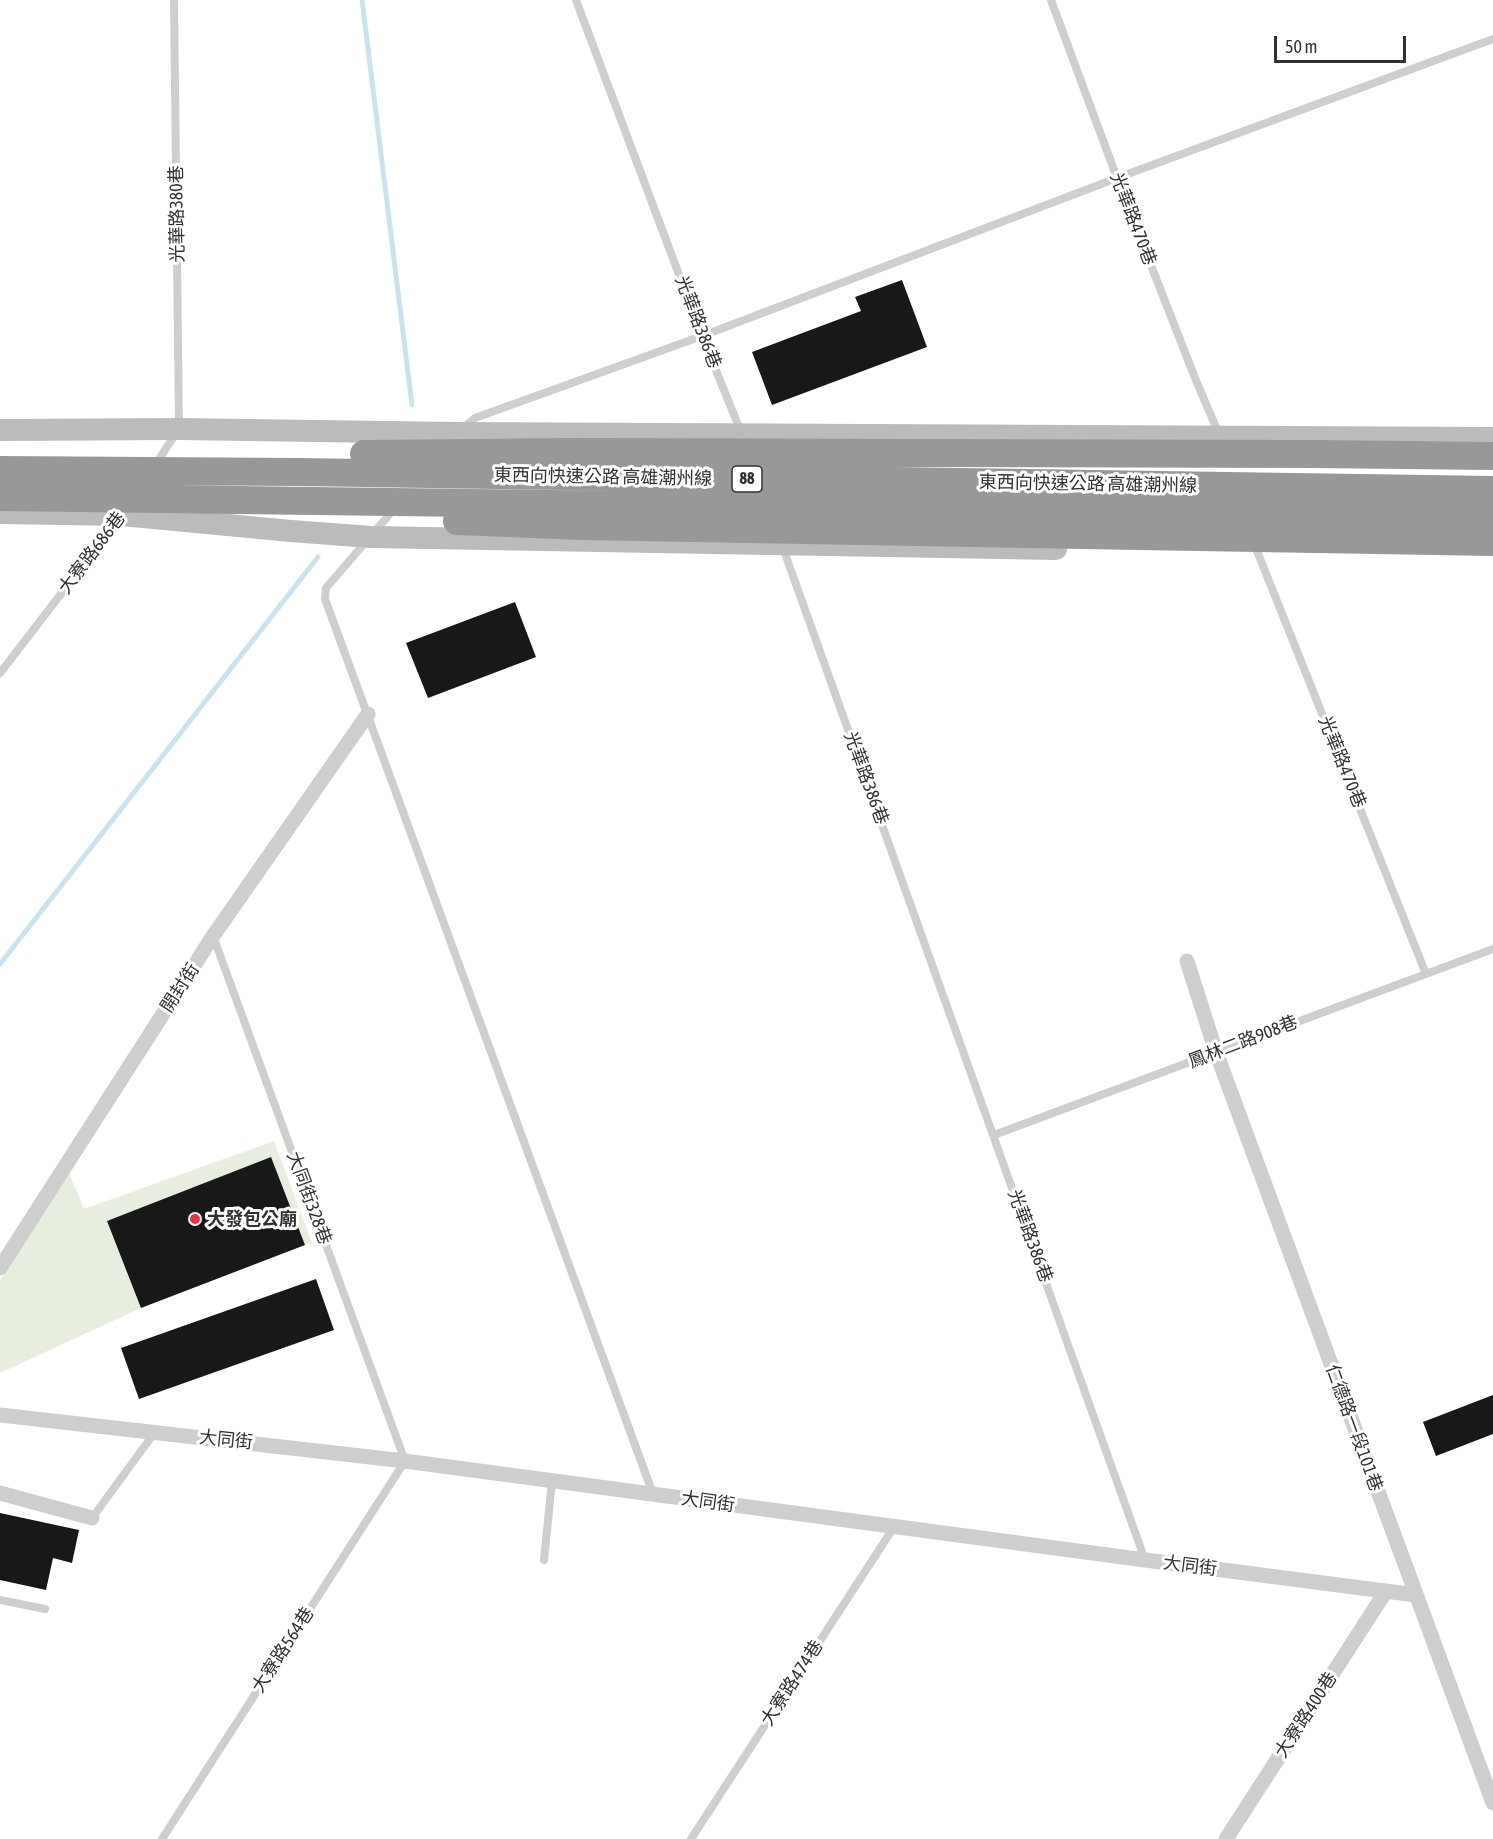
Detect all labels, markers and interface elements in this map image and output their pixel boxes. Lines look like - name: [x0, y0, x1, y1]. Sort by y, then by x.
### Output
- scale bar: [1277, 24, 1409, 62]
- text: 50 m: [1285, 36, 1317, 57]
- street label: 光華路380巷: [165, 165, 189, 263]
- street label: 光華路470巷: [1105, 170, 1161, 268]
- street label: 光華路386巷: [670, 273, 726, 371]
- street label: 東西向快速公路 高雄潮州線: [494, 464, 712, 490]
- road number: 88: [732, 466, 762, 492]
- street label: 東西向快速公路 高雄潮州線: [979, 471, 1197, 497]
- street label: 大寮路686巷: [54, 508, 130, 598]
- street label: 光華路470巷: [1314, 713, 1370, 811]
- street label: 光華路386巷: [839, 729, 893, 827]
- street label: 開封街: [156, 959, 204, 1017]
- street label: 鳳林二路908巷: [1185, 1011, 1301, 1073]
- street label: 大同街328巷: [282, 1149, 336, 1247]
- street label: 光華路386巷: [1003, 1187, 1057, 1285]
- place label: 大發包公廟: [207, 1208, 297, 1230]
- marker: 大發包公廟: [188, 1212, 202, 1226]
- street label: 仁德路一段101巷: [1321, 1362, 1387, 1494]
- street label: 大同街: [198, 1426, 254, 1454]
- street label: 大同街: [680, 1488, 736, 1516]
- street label: 大同街: [1162, 1552, 1218, 1580]
- street label: 大寮路564巷: [247, 1603, 319, 1697]
- street label: 大寮路474巷: [756, 1636, 828, 1730]
- street label: 大寮路400巷: [1270, 1668, 1342, 1762]

